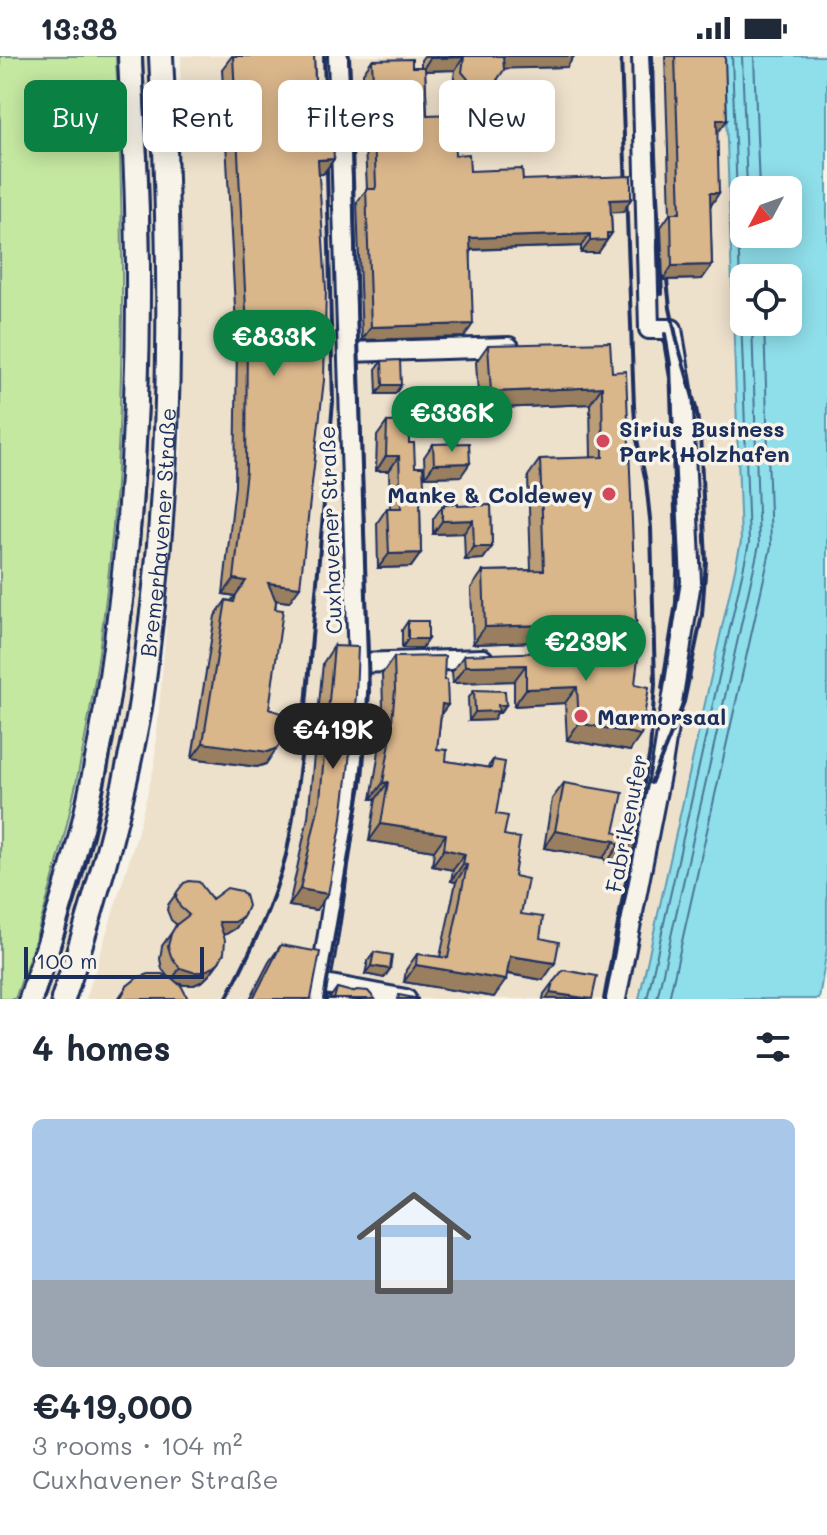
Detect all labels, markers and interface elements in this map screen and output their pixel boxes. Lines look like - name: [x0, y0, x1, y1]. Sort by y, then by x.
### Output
- text: 13:38: [40, 8, 117, 48]
- chip: Buy: [24, 80, 127, 152]
- chip: Rent: [143, 80, 262, 152]
- chip: Filters: [278, 80, 423, 152]
- chip: New: [439, 80, 555, 152]
- north arrow: [730, 176, 802, 248]
- map controls: [730, 176, 802, 336]
- button: locate: [730, 264, 802, 336]
- pin: €833K: [218, 310, 330, 378]
- text: €833K: [231, 319, 317, 353]
- pin: €336K: [396, 386, 508, 454]
- text: €336K: [409, 395, 495, 429]
- street label: Bremerhavener Straße: [132, 407, 181, 659]
- place label: Sirius Business Park Holzhafen: [619, 414, 790, 468]
- street label: Cuxhavener Straße: [312, 425, 348, 635]
- marker: Sirius Business Park Holzhafen: [594, 432, 612, 450]
- place label: Manke & Coldewey: [387, 480, 593, 509]
- marker: Manke & Coldewey: [600, 485, 618, 503]
- pin: €239K: [530, 615, 642, 683]
- text: €239K: [544, 624, 628, 658]
- place label: Marmorsaal: [597, 702, 726, 731]
- pin: €419K: [277, 703, 389, 771]
- marker: Marmorsaal: [572, 707, 590, 725]
- text: €419K: [292, 712, 374, 746]
- street label: Fabrikenufer: [598, 751, 654, 895]
- scale bar: [24, 943, 204, 979]
- text: 100 m: [36, 946, 98, 975]
- text: 4 homes: [32, 1025, 171, 1070]
- icon: filters: [751, 1025, 795, 1069]
- icon: home: [342, 1171, 486, 1315]
- text: €419,000: [32, 1383, 193, 1428]
- text: 3 rooms · 104 m²: [32, 1428, 243, 1462]
- text: Cuxhavener Straße: [32, 1462, 279, 1496]

